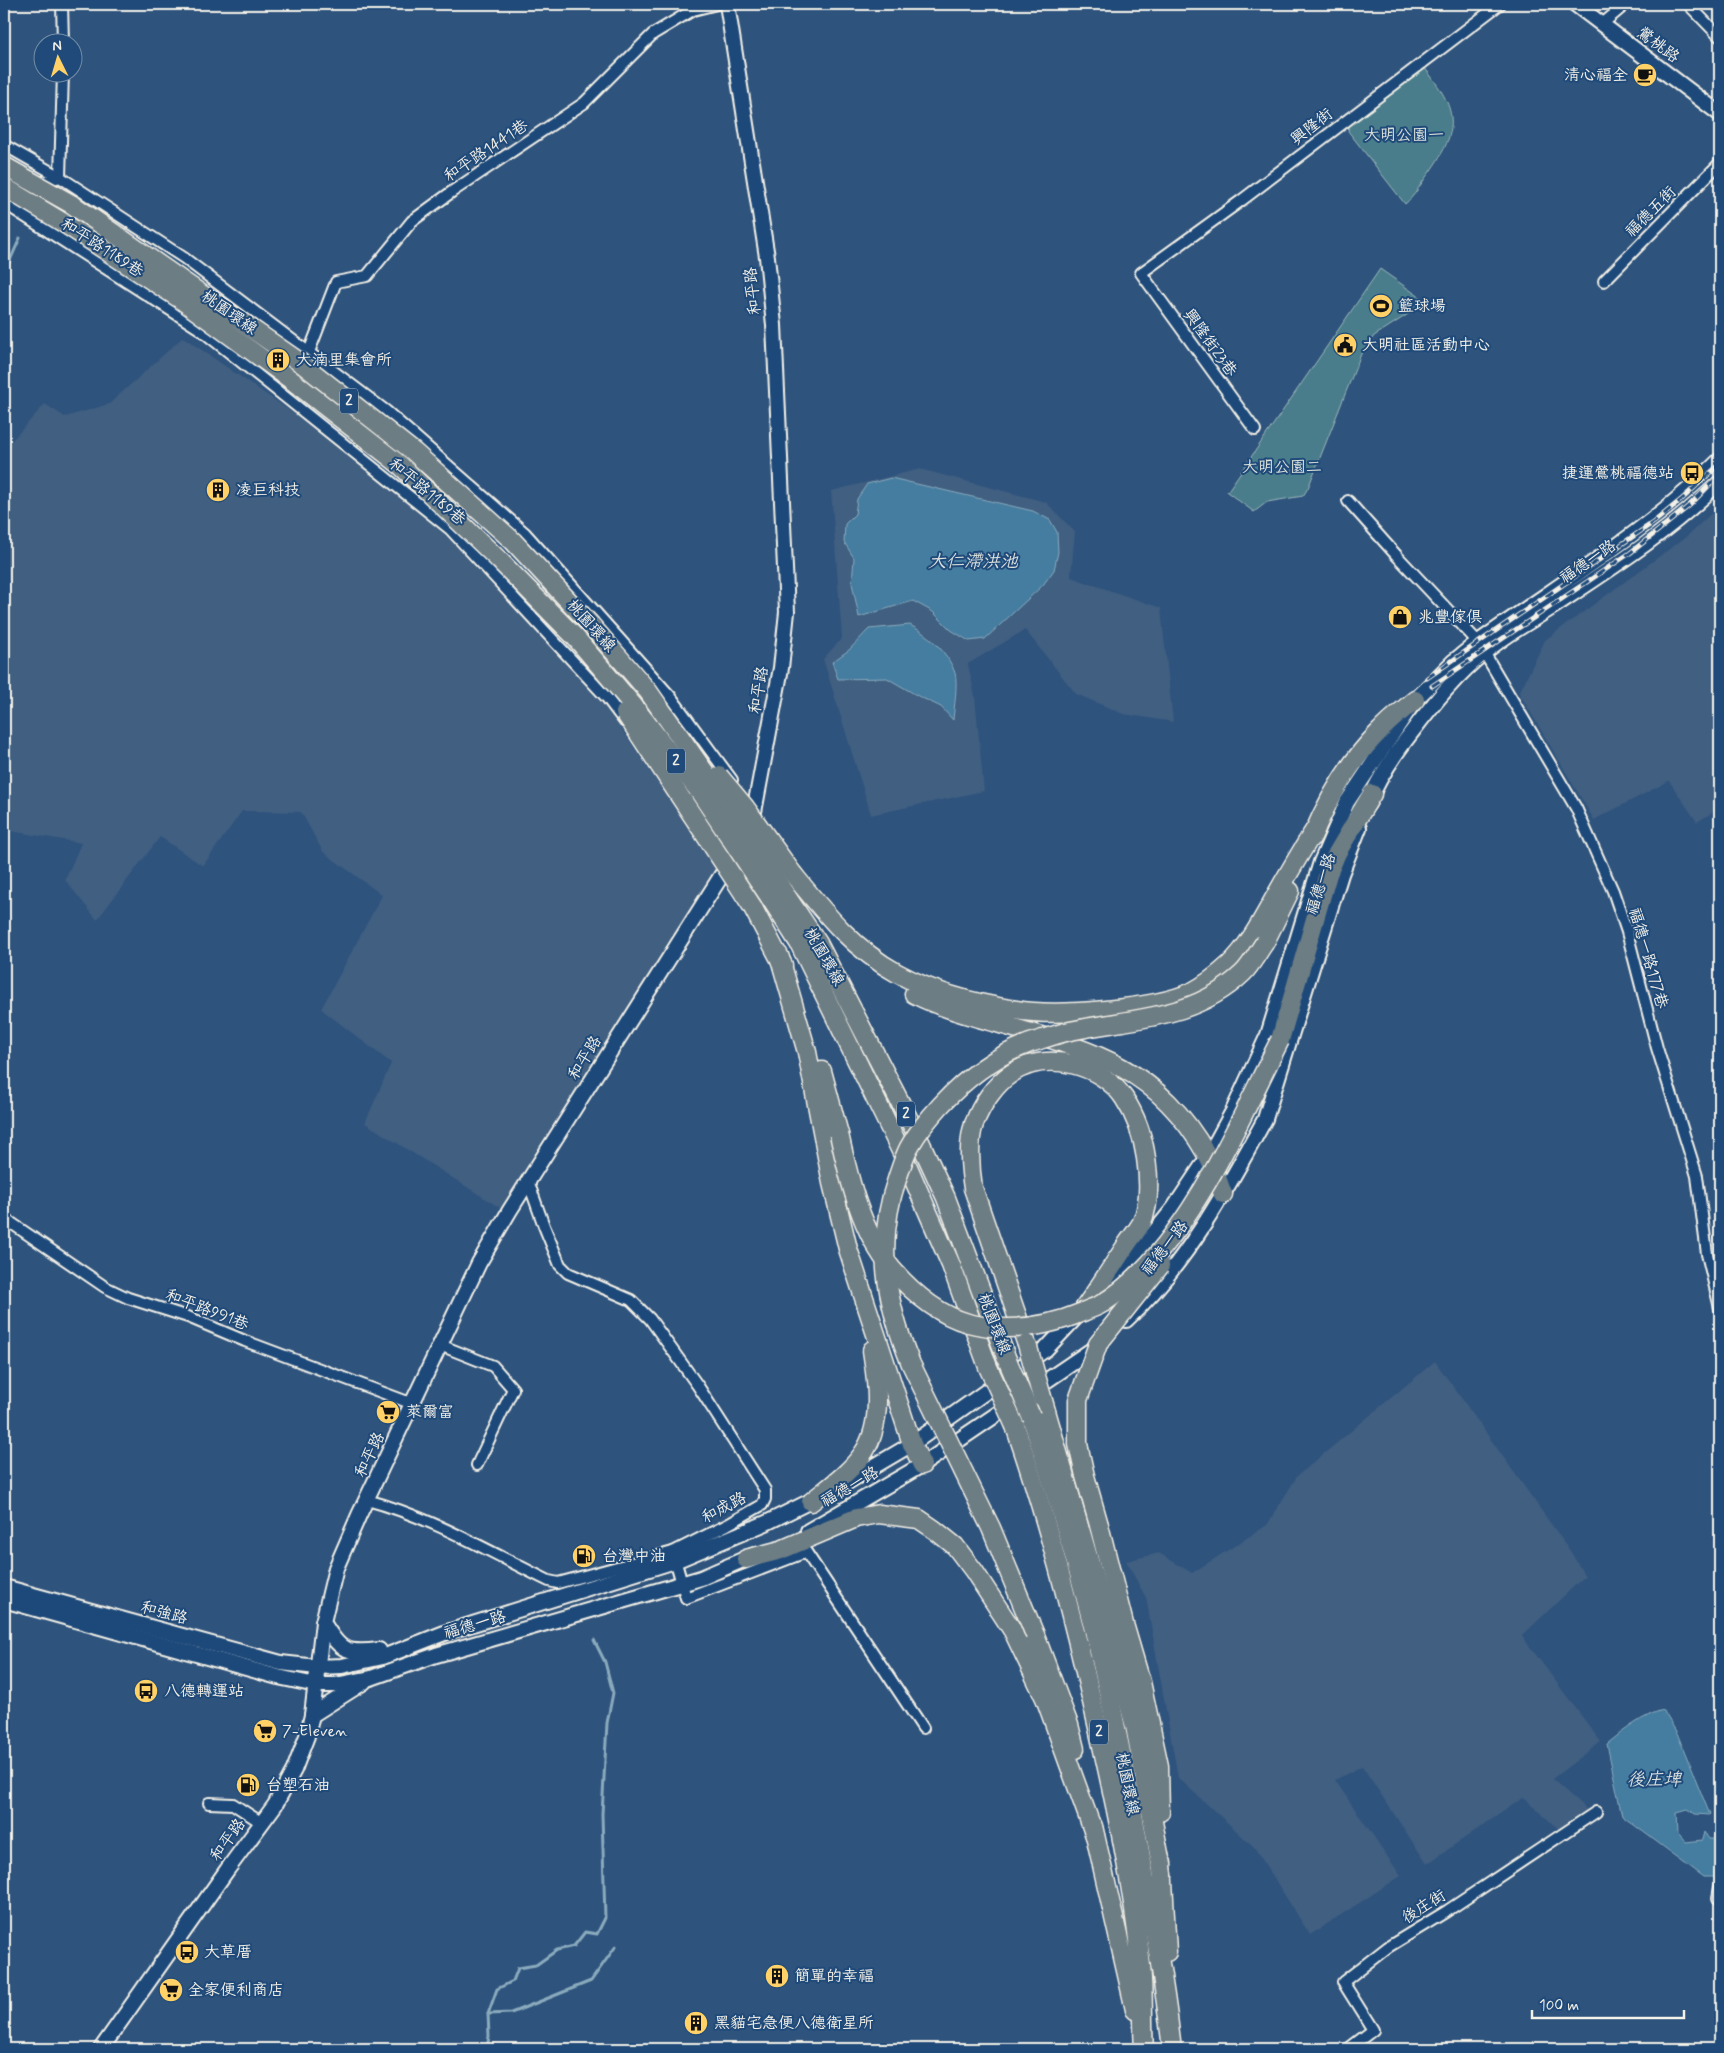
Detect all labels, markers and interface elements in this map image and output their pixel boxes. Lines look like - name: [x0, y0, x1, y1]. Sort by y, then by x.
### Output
- street label: 鶯桃路: [1633, 22, 1683, 68]
- north arrow: [32, 32, 82, 82]
- text: N: [52, 37, 62, 55]
- cafe icon: 清心福全: [1632, 62, 1658, 88]
- place label: 清心福全: [1564, 65, 1628, 86]
- street label: 興隆街: [1287, 104, 1337, 150]
- street label: 和平路1441巷: [440, 115, 532, 187]
- park label: 大明公園一: [1364, 125, 1444, 146]
- street label: 福德五街: [1621, 182, 1681, 242]
- street label: 和平路1189巷: [57, 213, 147, 283]
- street label: 和平路: [740, 266, 766, 316]
- street label: 桃園環線: [197, 286, 261, 340]
- sports icon: 籃球場: [1368, 293, 1394, 319]
- place label: 籃球場: [1398, 296, 1446, 317]
- street label: 興隆街23巷: [1178, 305, 1242, 381]
- public building icon: 大明社區活動中心: [1332, 332, 1358, 358]
- place label: 大明社區活動中心: [1362, 335, 1490, 356]
- building icon: 大湳里集會所: [265, 347, 291, 373]
- place label: 大湳里集會所: [296, 350, 392, 371]
- road number: 2: [340, 388, 358, 414]
- street label: 和平路1189巷: [384, 454, 470, 530]
- park label: 大明公園二: [1242, 457, 1322, 478]
- bus stop icon: 捷運鶯桃福德站: [1679, 460, 1705, 486]
- place label: 捷運鶯桃福德站: [1562, 463, 1674, 484]
- building icon: 凌巨科技: [205, 477, 231, 503]
- place label: 凌巨科技: [236, 480, 300, 501]
- street label: 福德一路: [1556, 535, 1620, 589]
- water label: 大仁滯洪池: [928, 550, 1019, 574]
- street label: 桃園環線: [562, 595, 620, 657]
- shop icon: 兆豐傢俱: [1387, 604, 1413, 630]
- place label: 兆豐傢俱: [1418, 607, 1482, 628]
- street label: 和平路: [744, 665, 774, 715]
- road number: 2: [667, 748, 685, 774]
- street label: 福德一路: [1301, 850, 1341, 918]
- street label: 福德一路177巷: [1624, 905, 1672, 1011]
- street label: 桃園環線: [799, 924, 849, 990]
- street label: 和平路: [563, 1032, 607, 1084]
- road number: 2: [897, 1102, 915, 1126]
- street label: 福德一路: [1137, 1216, 1193, 1280]
- street label: 和平路991巷: [162, 1284, 252, 1336]
- street label: 桃園環線: [973, 1290, 1015, 1358]
- supermarket icon: 萊爾富: [375, 1399, 401, 1425]
- place label: 萊爾富: [406, 1402, 454, 1423]
- street label: 和平路: [350, 1429, 390, 1481]
- street label: 福德一路: [817, 1462, 883, 1512]
- street label: 和成路: [698, 1487, 750, 1529]
- fuel station icon: 台灣中油: [571, 1543, 597, 1569]
- place label: 台灣中油: [602, 1546, 666, 1567]
- street label: 和強路: [138, 1597, 190, 1629]
- street label: 福德一路: [441, 1606, 509, 1644]
- bus stop icon: 八德轉運站: [133, 1678, 159, 1704]
- place label: 八德轉運站: [164, 1681, 244, 1702]
- supermarket icon: 7-Eleven: [252, 1718, 278, 1744]
- road number: 2: [1090, 1720, 1108, 1744]
- place label: 7-Eleven: [282, 1721, 348, 1742]
- street label: 桃園環線: [1111, 1751, 1143, 1817]
- water label: 後庄埤: [1627, 1768, 1683, 1792]
- fuel station icon: 台塑石油: [235, 1772, 261, 1798]
- place label: 台塑石油: [266, 1775, 330, 1796]
- street label: 和平路: [205, 1814, 251, 1866]
- street label: 後庄街: [1398, 1885, 1450, 1929]
- bus stop icon: 大草厝: [174, 1939, 200, 1965]
- place label: 大草厝: [204, 1942, 252, 1963]
- building icon: 簡單的幸福: [764, 1963, 790, 1989]
- place label: 簡單的幸福: [794, 1966, 874, 1987]
- supermarket icon: 全家便利商店: [158, 1977, 184, 2003]
- place label: 全家便利商店: [188, 1980, 284, 2001]
- scale bar: [1532, 1988, 1684, 2020]
- text: 100 m: [1539, 1996, 1579, 2016]
- building icon: 黑貓宅急便八德衛星所: [683, 2010, 709, 2036]
- place label: 黑貓宅急便八德衛星所: [714, 2013, 874, 2034]

